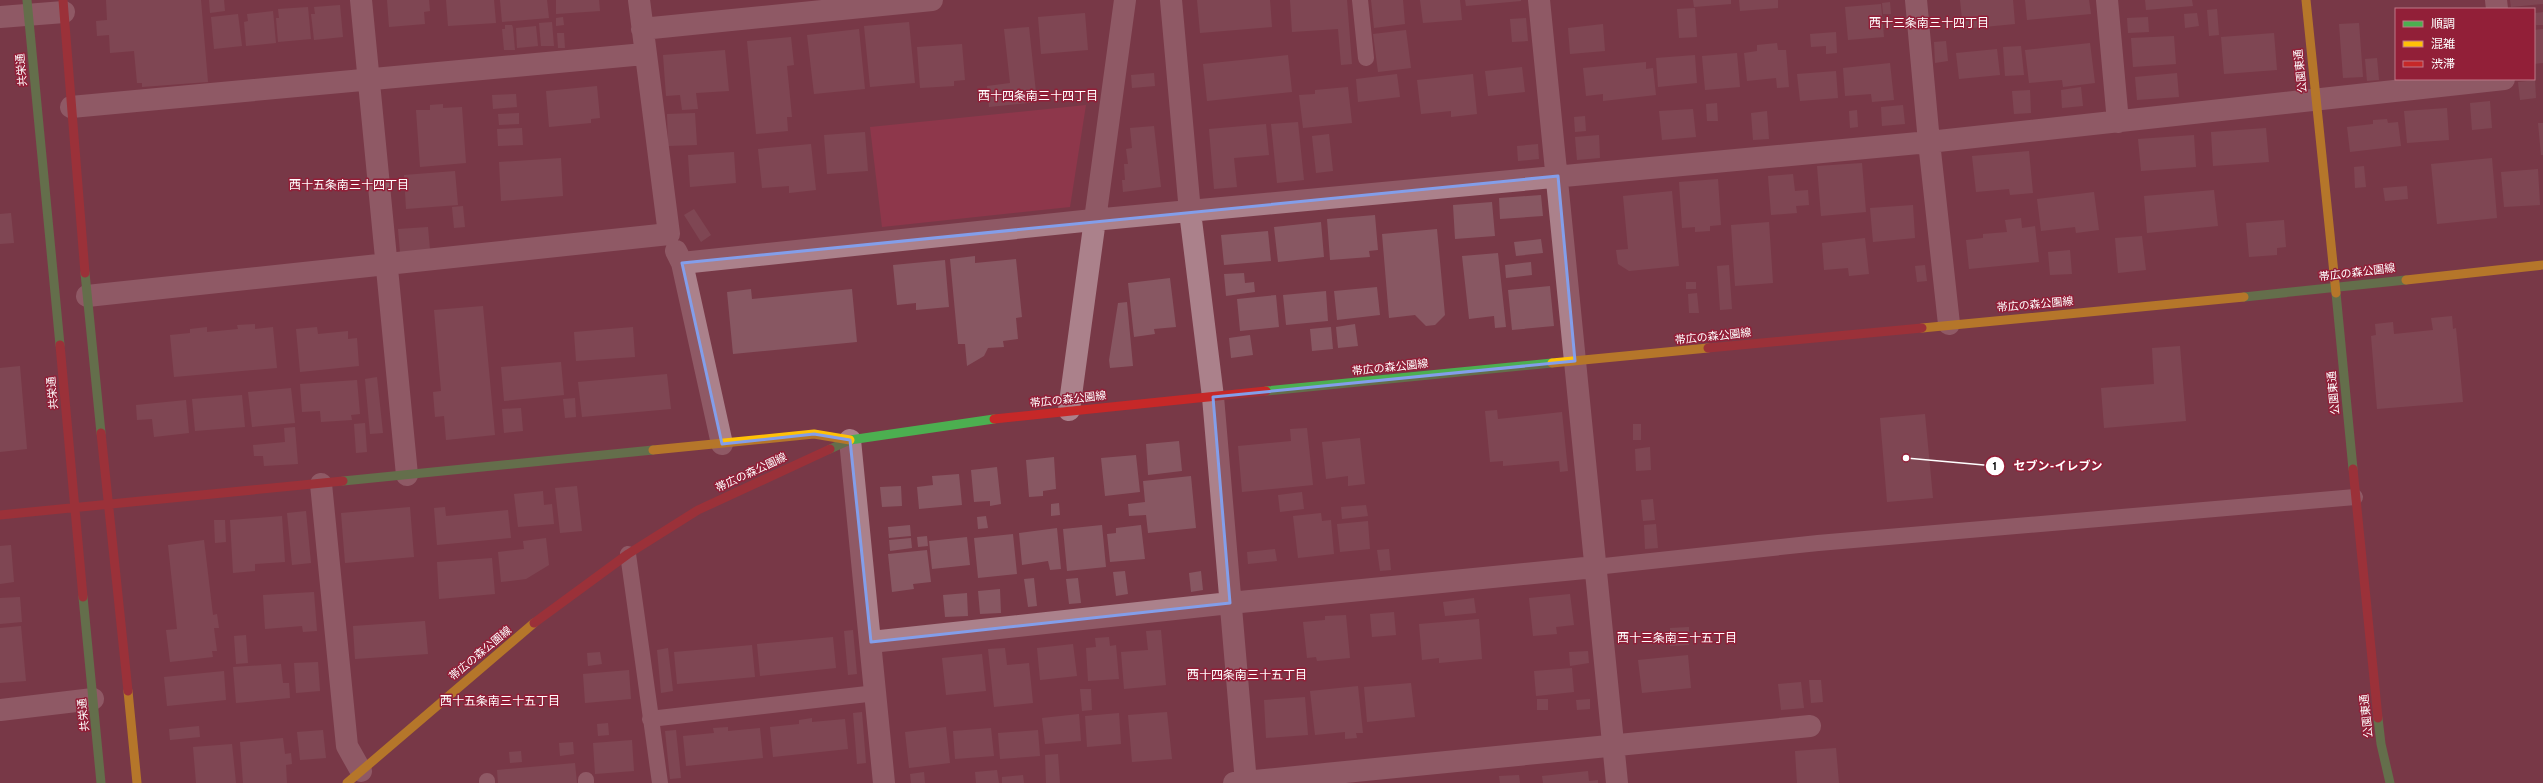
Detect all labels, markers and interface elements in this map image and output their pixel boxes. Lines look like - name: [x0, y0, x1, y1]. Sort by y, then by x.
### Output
- legend: [2395, 8, 2535, 80]
- district label: 西十三条南三十四丁目: [1869, 16, 1989, 32]
- text: 順調: [2431, 17, 2455, 33]
- text: 混雑: [2431, 37, 2455, 53]
- street label: 公園東通: [2292, 48, 2310, 94]
- street label: 共栄通: [14, 53, 30, 87]
- text: 渋滞: [2431, 57, 2455, 73]
- district label: 西十四条南三十四丁目: [978, 89, 1098, 105]
- district label: 西十五条南三十四丁目: [289, 178, 409, 194]
- street label: 帯広の森公園線: [2318, 261, 2396, 285]
- street label: 帯広の森公園線: [1996, 295, 2074, 315]
- street label: 帯広の森公園線: [1674, 326, 1752, 348]
- street label: 帯広の森公園線: [1351, 357, 1429, 379]
- street label: 公園東通: [2325, 370, 2343, 415]
- street label: 共栄通: [45, 376, 61, 410]
- street label: 帯広の森公園線: [1029, 389, 1107, 411]
- street label: 帯広の森公園線: [714, 450, 789, 496]
- callout: セブン-イレブン: [1985, 454, 2110, 478]
- text: 1: [1993, 459, 1997, 475]
- text: セブン-イレブン: [2014, 459, 2102, 475]
- street label: 帯広の森公園線: [447, 624, 515, 684]
- district label: 西十三条南三十五丁目: [1617, 631, 1737, 647]
- district label: 西十四条南三十五丁目: [1187, 668, 1307, 684]
- street label: 公園東通: [2358, 693, 2376, 739]
- district label: 西十五条南三十五丁目: [440, 694, 560, 710]
- street label: 共栄通: [75, 698, 93, 732]

